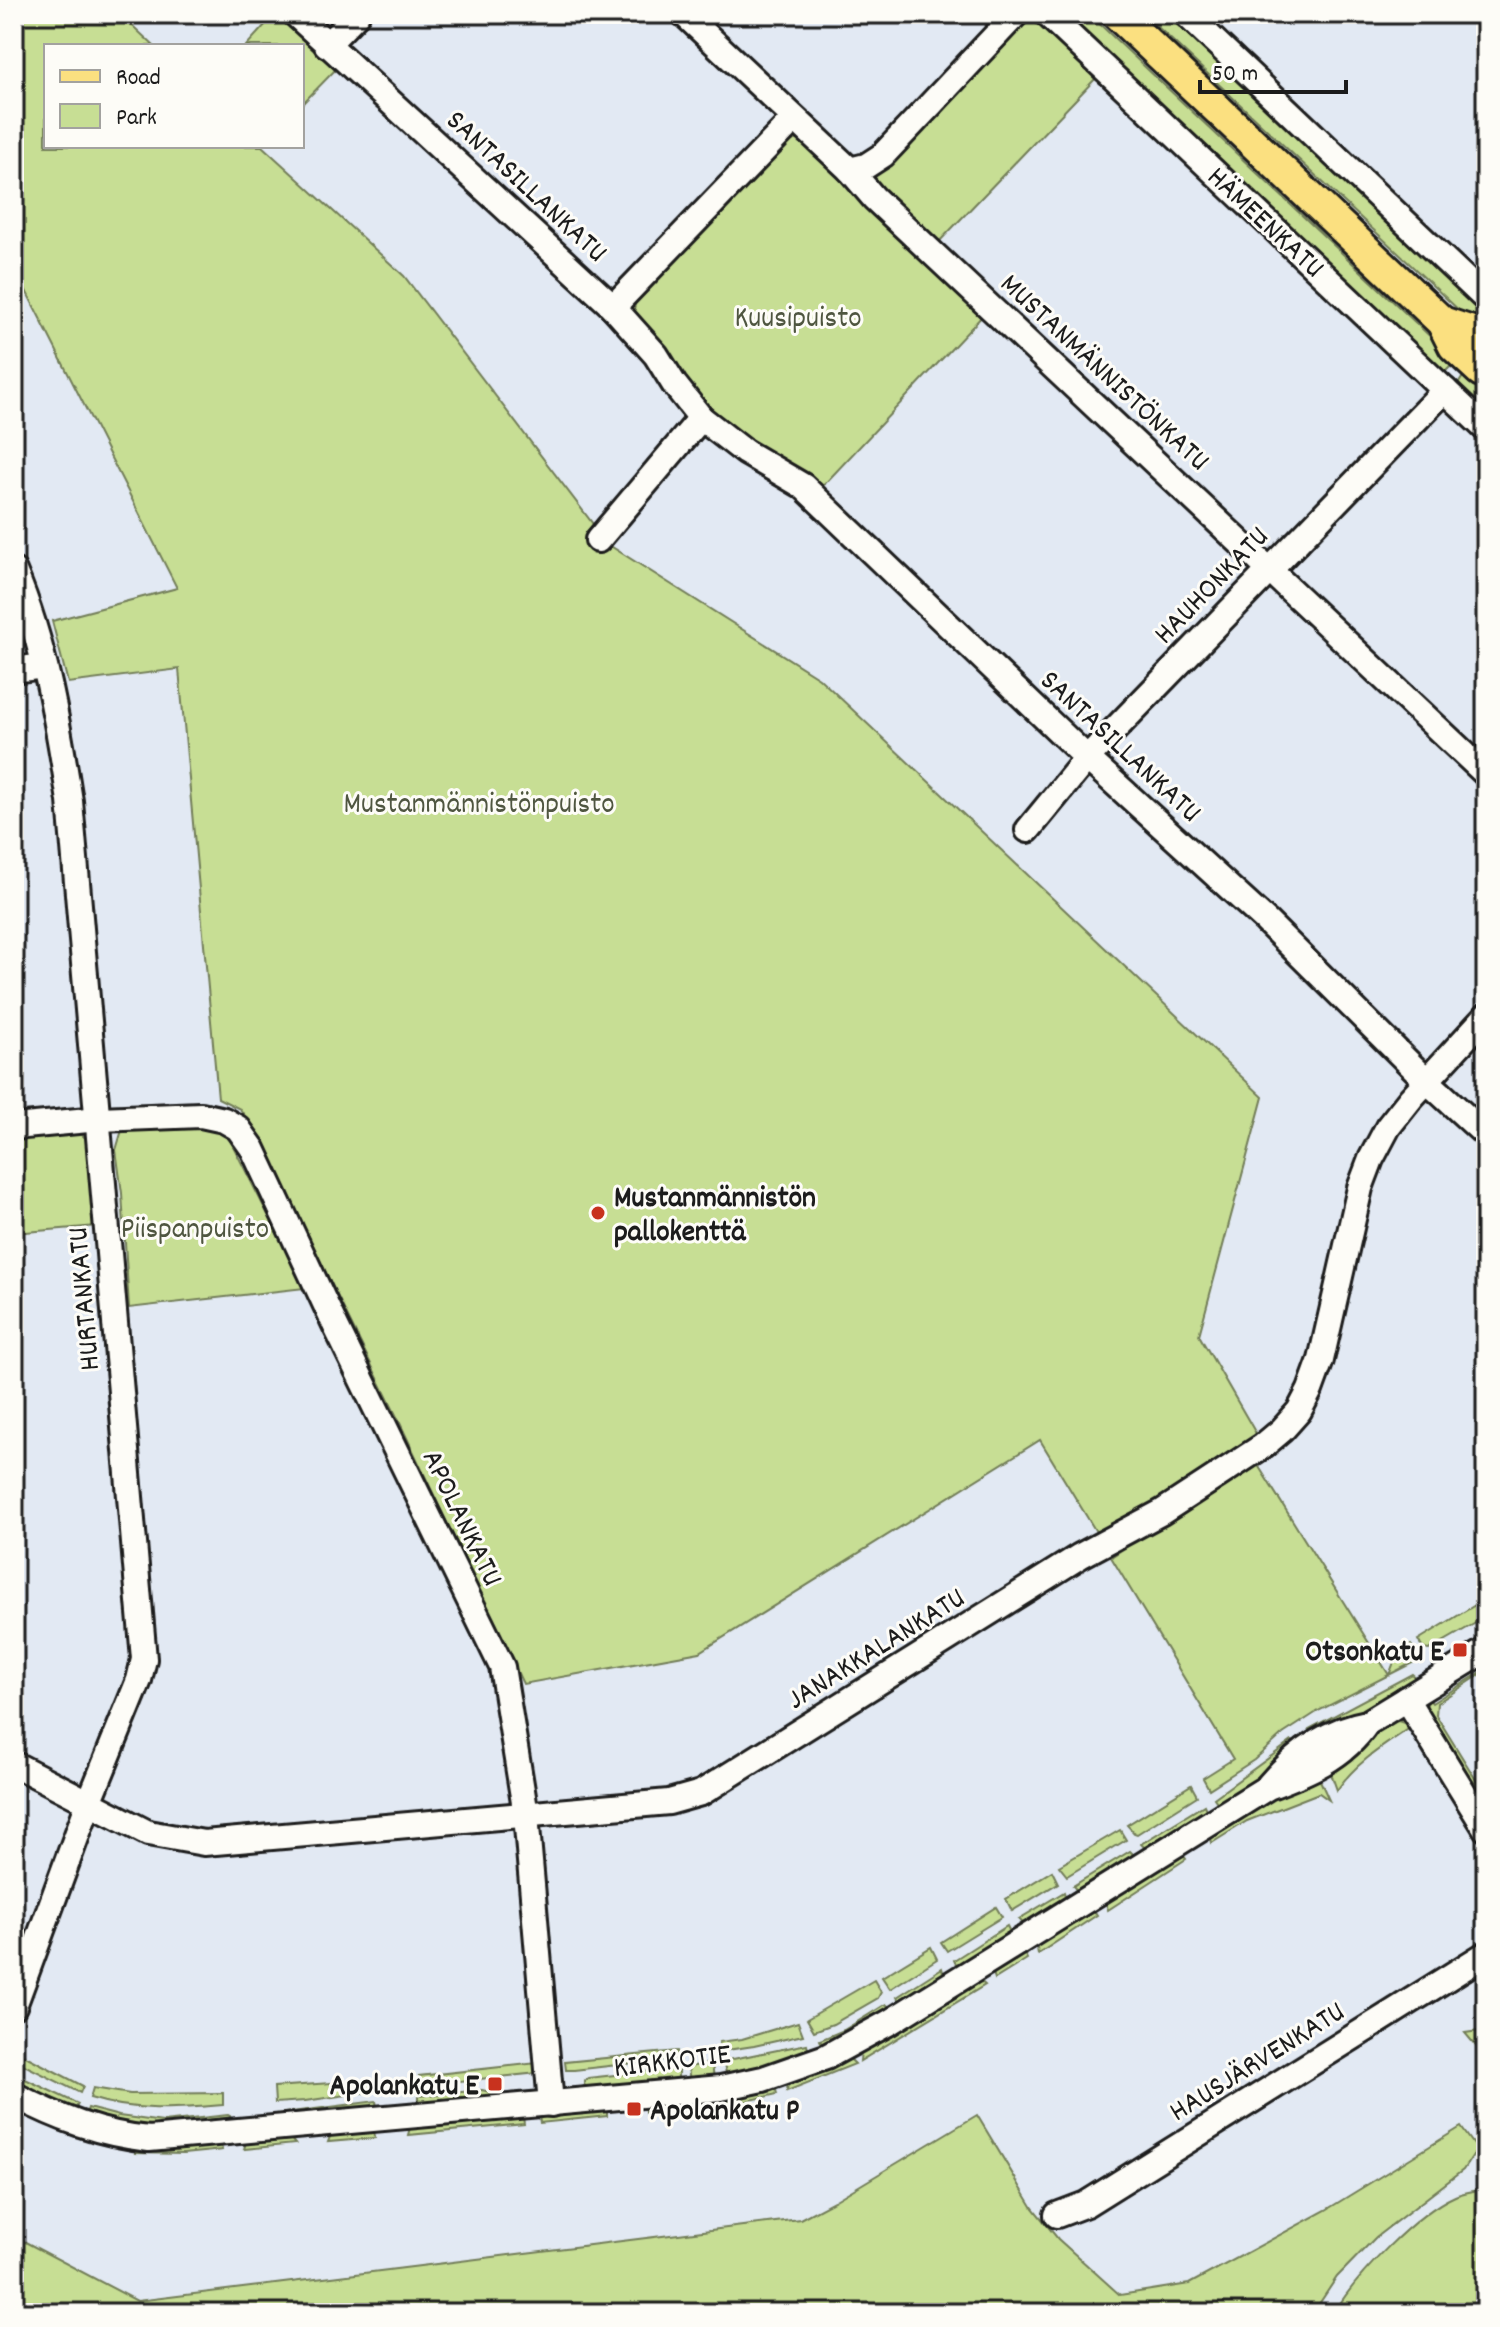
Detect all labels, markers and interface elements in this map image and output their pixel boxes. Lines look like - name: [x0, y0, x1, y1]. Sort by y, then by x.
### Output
- legend: [44, 44, 304, 148]
- scale bar: [1200, 44, 1346, 94]
- text: 50 m: [1212, 58, 1258, 92]
- text: Road: [116, 62, 161, 96]
- text: Park: [116, 102, 157, 136]
- street label: SANTASILLANKATU: [434, 102, 616, 275]
- street label: HÄMEENKATU: [1195, 158, 1332, 290]
- street label: MUSTANMÄNNISTÖNKATU: [988, 265, 1218, 483]
- park label: Kuusipuisto: [734, 299, 862, 342]
- street label: HAUHONKATU: [1146, 518, 1281, 656]
- street label: SANTASILLANKATU: [1028, 662, 1210, 835]
- park label: Mustanmännistönpuisto: [343, 785, 615, 828]
- place label: Mustanmännistön pallokenttä: [614, 1179, 816, 1256]
- marker: Mustanmännistön pallokenttä: [589, 1204, 607, 1222]
- park label: Piispanpuisto: [121, 1210, 269, 1253]
- street label: HURTANKATU: [59, 1225, 114, 1372]
- street label: APOLANKATU: [408, 1443, 512, 1595]
- street label: JANAKKALANKATU: [780, 1579, 975, 1723]
- place label: Otsonkatu E: [1305, 1633, 1444, 1676]
- marker: Otsonkatu E: [1451, 1641, 1469, 1659]
- street label: HAUSJÄRVENKATU: [1162, 1993, 1355, 2135]
- street label: KIRKKOTIE: [612, 2035, 734, 2092]
- place label: Apolankatu E: [330, 2067, 479, 2110]
- marker: Apolankatu E: [486, 2075, 504, 2093]
- place label: Apolankatu P: [650, 2092, 800, 2135]
- marker: Apolankatu P: [625, 2100, 643, 2118]

